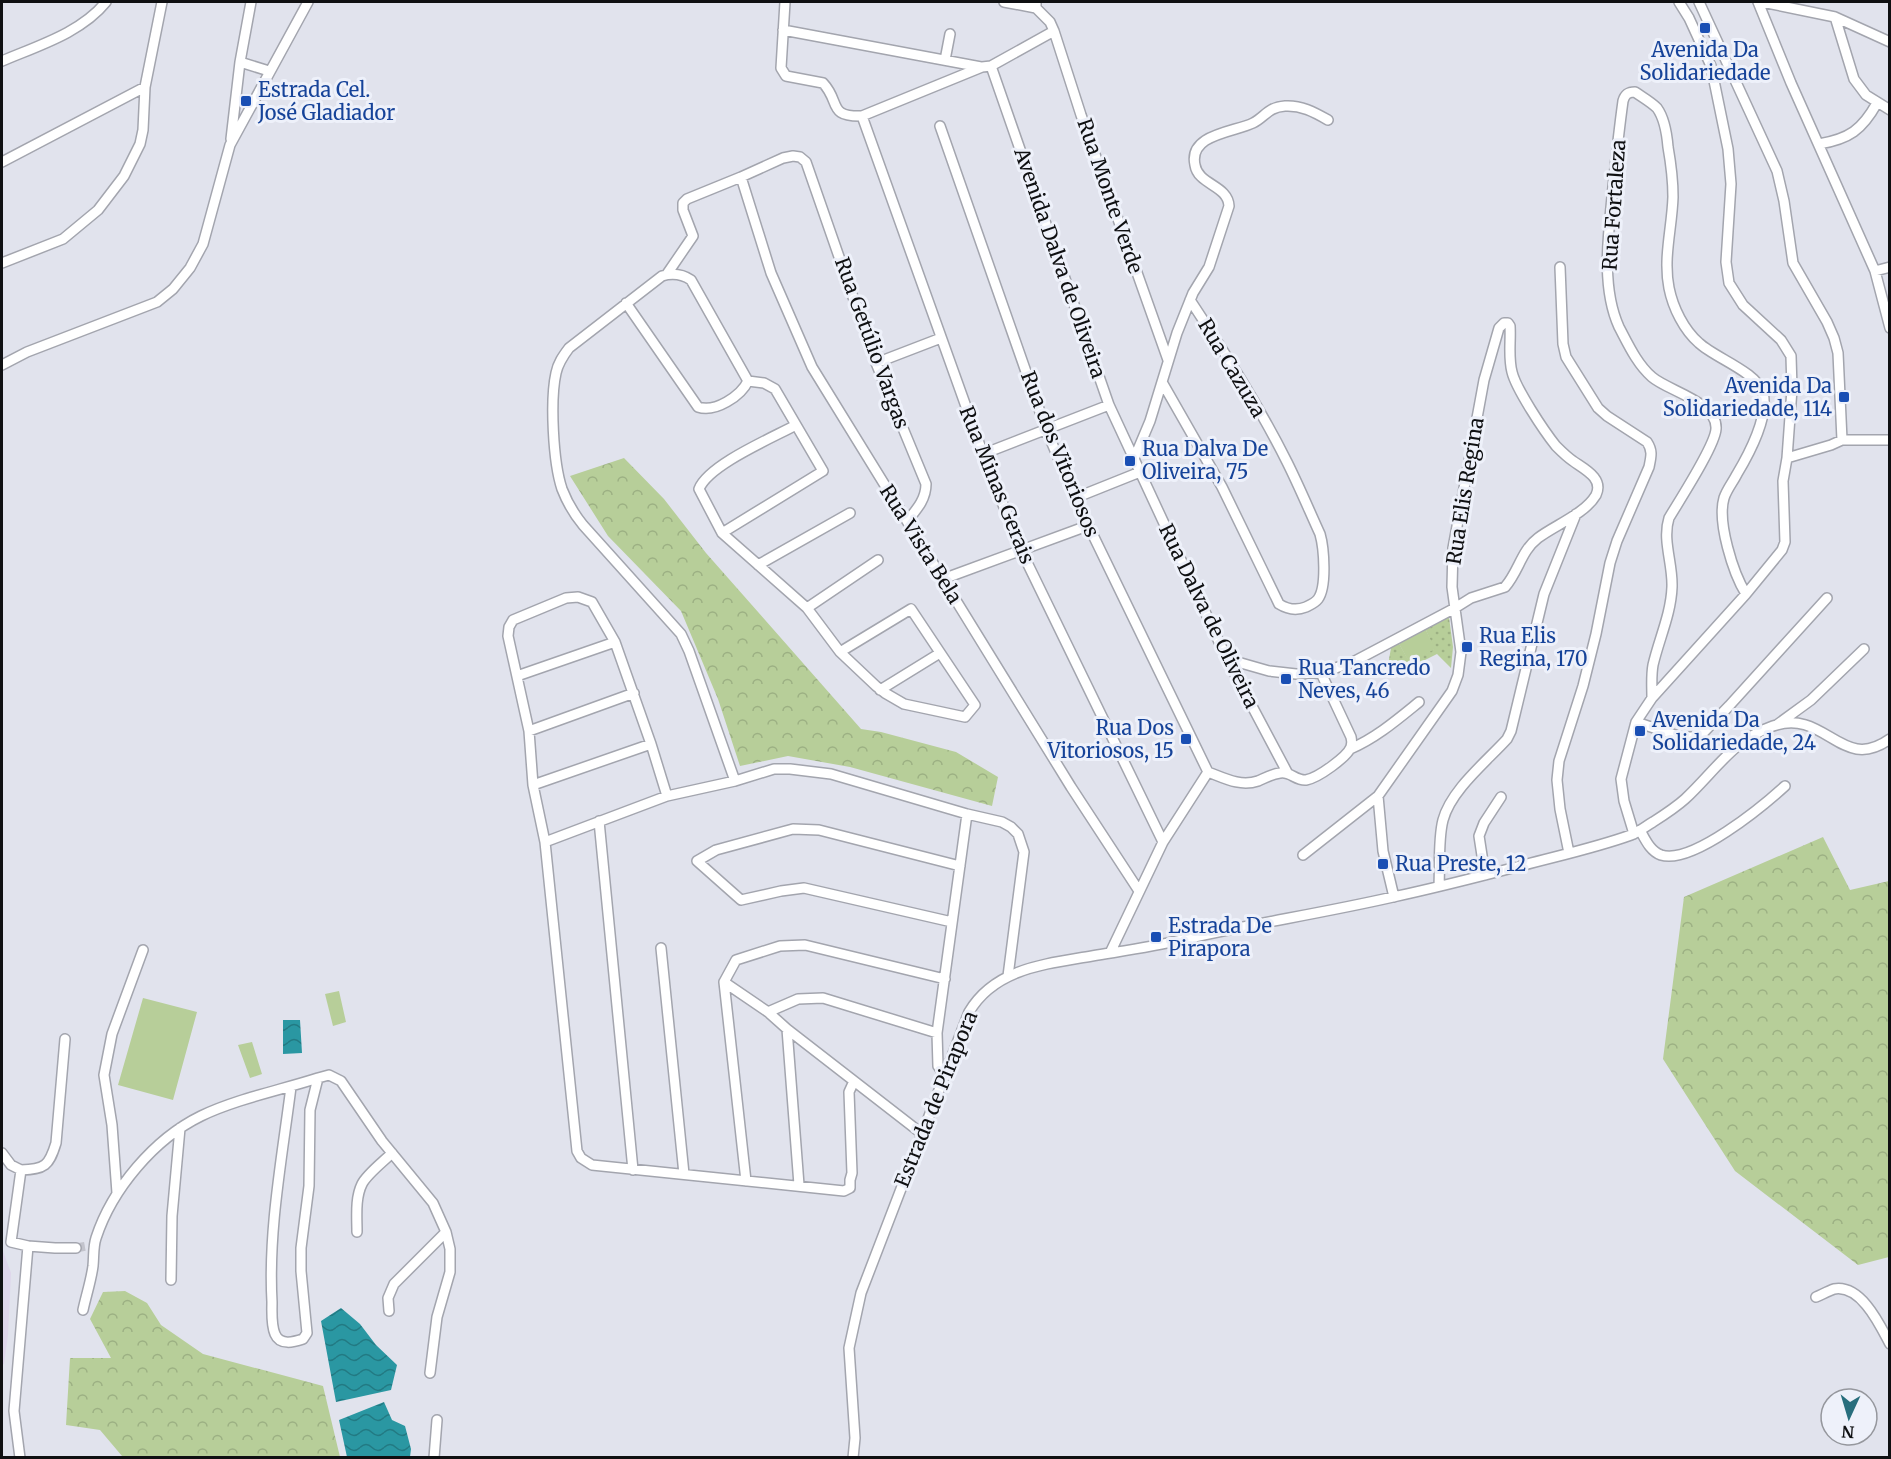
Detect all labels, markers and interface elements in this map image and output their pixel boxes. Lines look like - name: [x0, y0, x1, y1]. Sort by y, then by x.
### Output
- marker: Avenida Da Solidariedade: [1698, 21, 1712, 35]
- place label: Avenida Da Solidariedade: [1639, 37, 1771, 85]
- place label: Estrada Cel. José Gladiador: [257, 77, 395, 125]
- marker: Estrada Cel. José Gladiador: [239, 94, 253, 108]
- street label: Rua Monte Verde: [1072, 115, 1149, 277]
- street label: Rua Fortaleza: [1596, 138, 1631, 271]
- street label: Avenida Dalva de Oliveira: [1009, 143, 1112, 382]
- street label: Rua Getúlio Vargas: [830, 254, 915, 432]
- street label: Rua Cazuza: [1193, 314, 1272, 422]
- street label: Rua dos Vitoriosos: [1016, 367, 1105, 540]
- place label: Avenida Da Solidariedade, 114: [1663, 373, 1832, 421]
- marker: Avenida Da Solidariedade, 114: [1837, 390, 1851, 404]
- street label: Rua Minas Gerais: [954, 402, 1040, 567]
- street label: Rua Elis Regina: [1441, 415, 1489, 566]
- place label: Rua Dalva De Oliveira, 75: [1142, 436, 1268, 484]
- marker: Rua Dalva De Oliveira, 75: [1123, 454, 1137, 468]
- street label: Rua Vista Bela: [875, 480, 968, 608]
- street label: Rua Dalva de Oliveira: [1154, 520, 1265, 712]
- place label: Rua Elis Regina, 170: [1479, 623, 1588, 671]
- marker: Rua Elis Regina, 170: [1460, 640, 1474, 654]
- place label: Rua Tancredo Neves, 46: [1298, 655, 1431, 703]
- marker: Rua Tancredo Neves, 46: [1279, 672, 1293, 686]
- place label: Avenida Da Solidariedade, 24: [1651, 707, 1816, 755]
- place label: Rua Dos Vitoriosos, 15: [1046, 715, 1174, 763]
- marker: Avenida Da Solidariedade, 24: [1633, 724, 1647, 738]
- marker: Rua Dos Vitoriosos, 15: [1179, 732, 1193, 746]
- place label: Rua Preste, 12: [1395, 851, 1526, 876]
- marker: Rua Preste, 12: [1376, 857, 1390, 871]
- place label: Estrada De Pirapora: [1168, 913, 1272, 961]
- marker: Estrada De Pirapora: [1149, 930, 1163, 944]
- street label: Estrada de Pirapora: [889, 1007, 982, 1191]
- north arrow: [1819, 1387, 1879, 1447]
- text: N: [1841, 1422, 1855, 1442]

